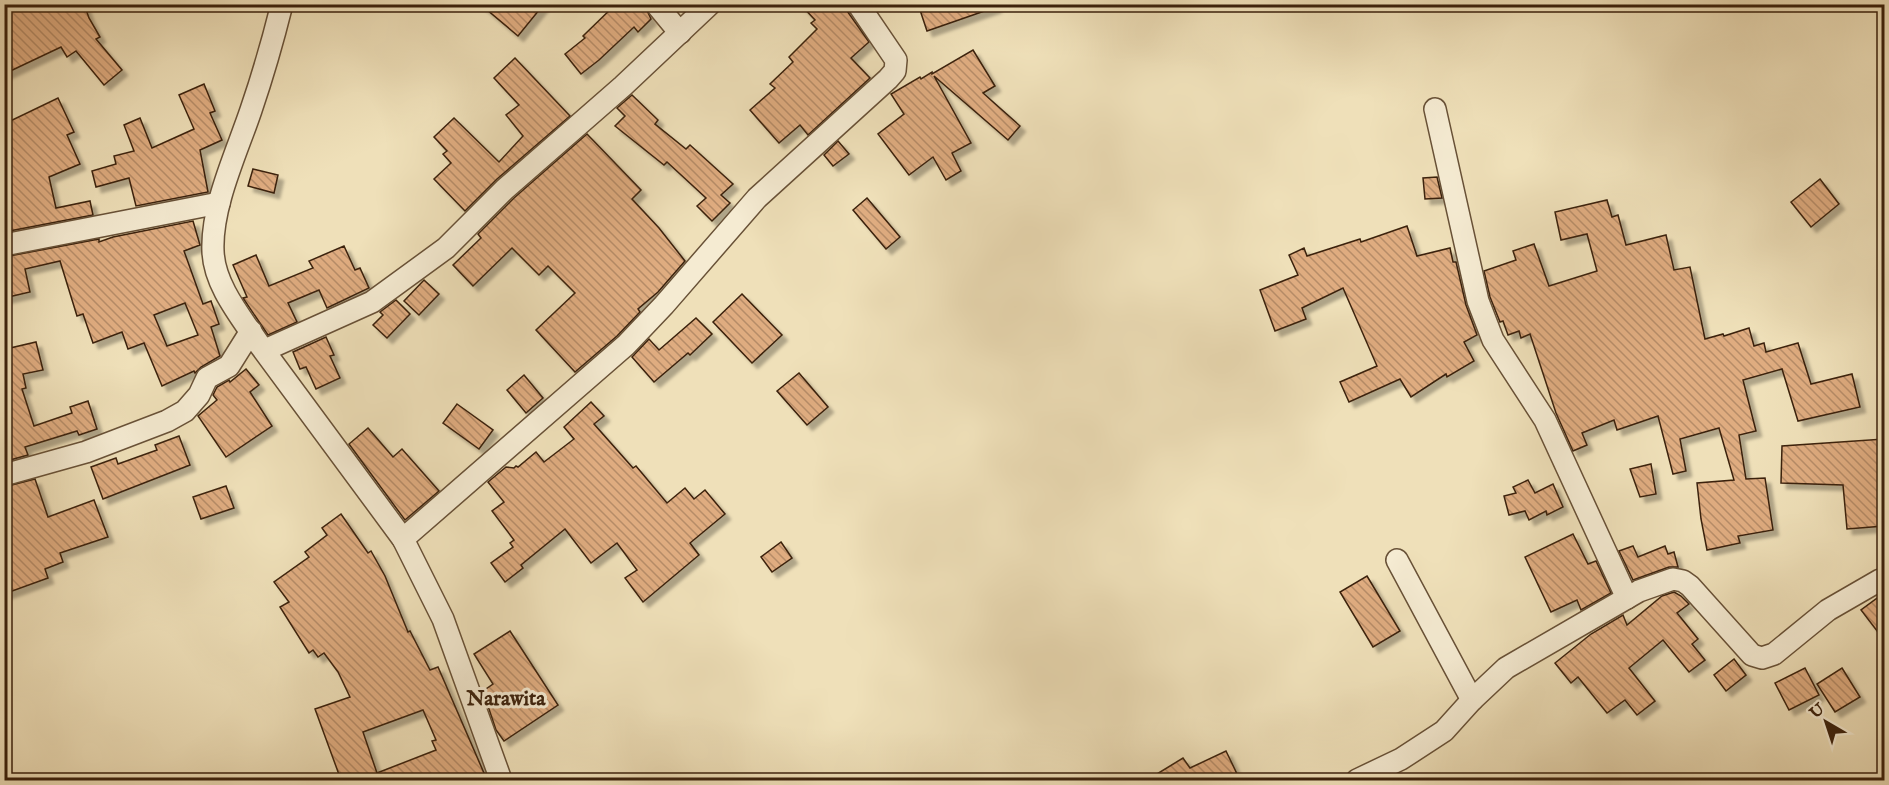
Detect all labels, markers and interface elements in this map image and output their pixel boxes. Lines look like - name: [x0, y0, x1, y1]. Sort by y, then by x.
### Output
- district label: Narawita: [466, 686, 546, 713]
- north arrow: [1796, 692, 1856, 752]
- text: U: [1805, 700, 1830, 725]

